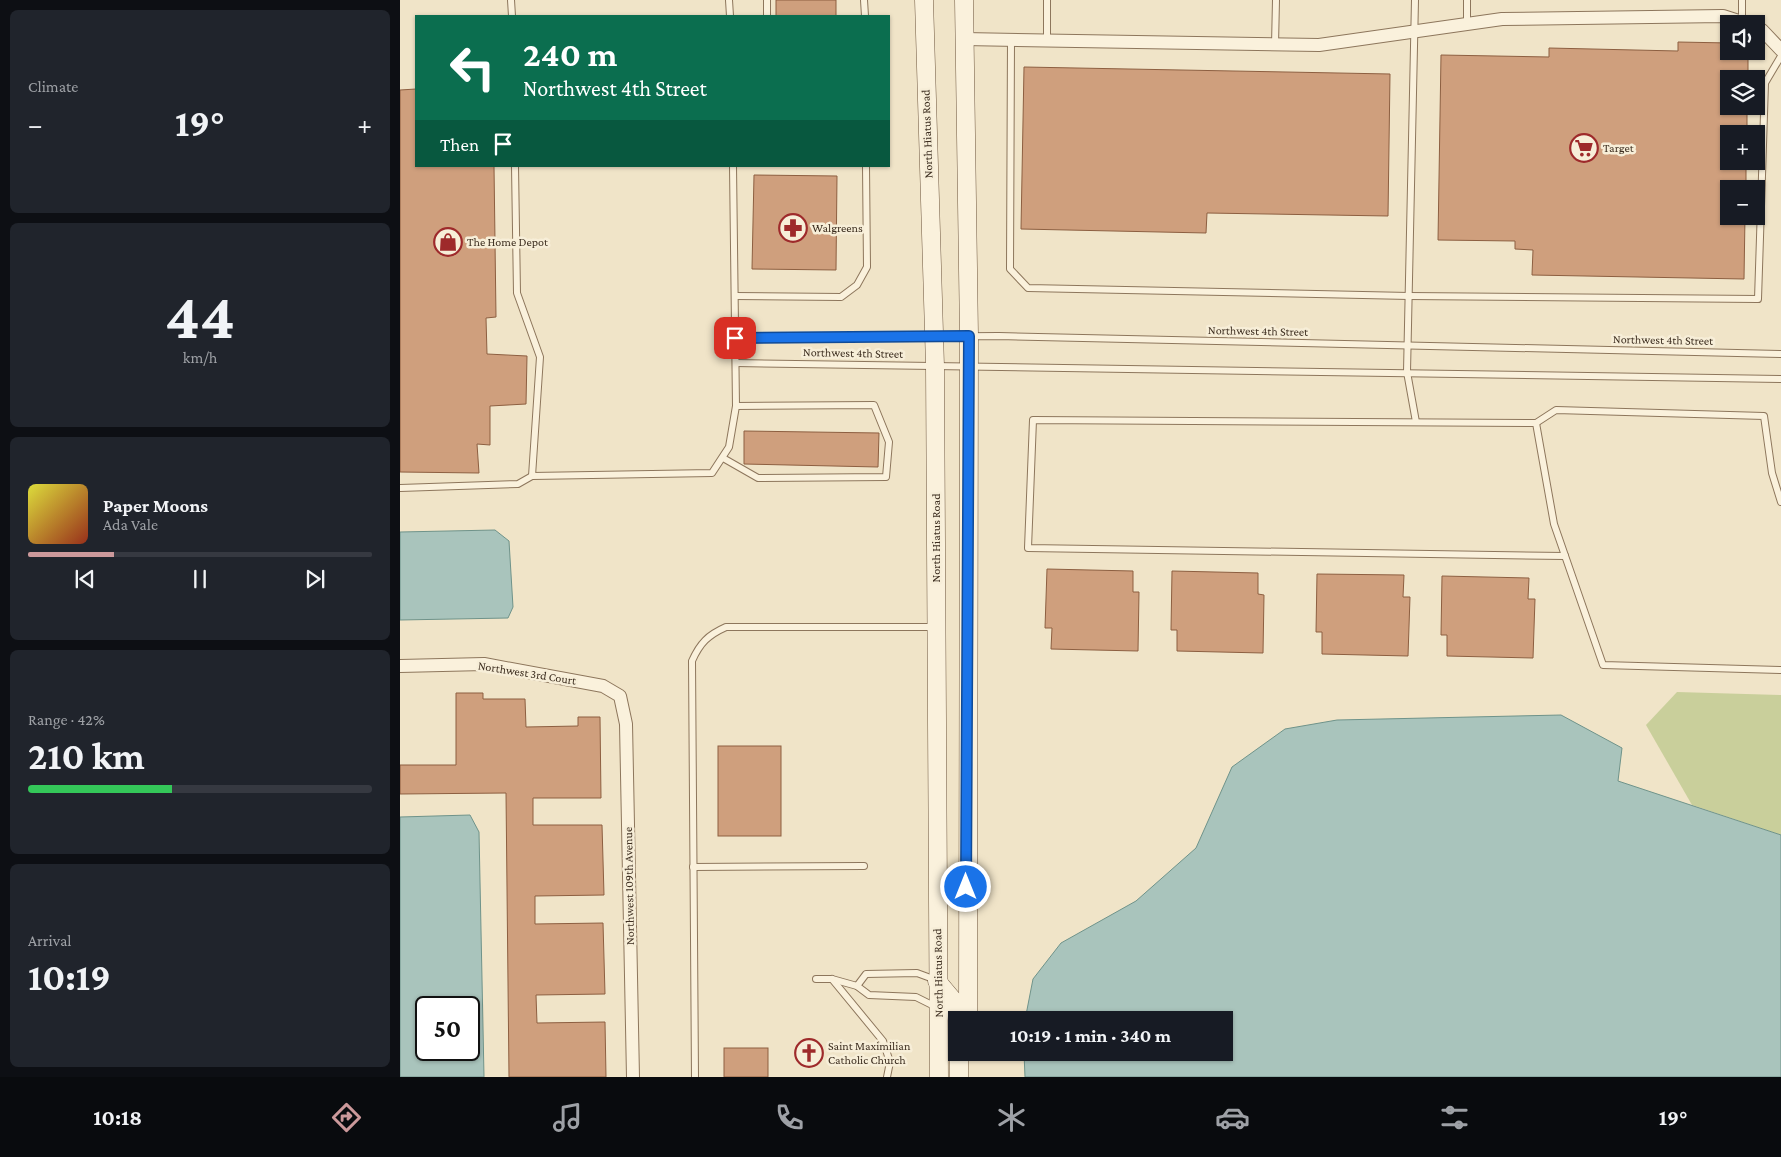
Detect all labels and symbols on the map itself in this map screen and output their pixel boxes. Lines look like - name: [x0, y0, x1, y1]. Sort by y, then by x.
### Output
- street label: North Hiatus Road: [918, 89, 936, 179]
- supermarket icon: Target: [1569, 133, 1599, 163]
- place label: Target: [1603, 141, 1635, 155]
- pharmacy icon: Walgreens: [778, 213, 808, 243]
- place label: Walgreens: [812, 221, 863, 235]
- shop icon: The Home Depot: [433, 227, 463, 257]
- place label: The Home Depot: [467, 235, 549, 249]
- pin: [714, 317, 756, 359]
- street label: Northwest 4th Street: [1208, 323, 1309, 339]
- street label: Northwest 4th Street: [1613, 332, 1714, 348]
- street label: Northwest 4th Street: [803, 345, 904, 361]
- street label: North Hiatus Road: [929, 493, 943, 582]
- street label: Northwest 3rd Court: [477, 658, 578, 688]
- street label: Northwest 109th Avenue: [621, 827, 637, 945]
- position arrow: [939, 860, 991, 912]
- street label: North Hiatus Road: [930, 928, 946, 1018]
- speed limit sign: 50: [415, 996, 480, 1061]
- church icon: Saint Maximilian Catholic Church: [794, 1038, 824, 1068]
- place label: Saint Maximilian Catholic Church: [828, 1039, 911, 1067]

